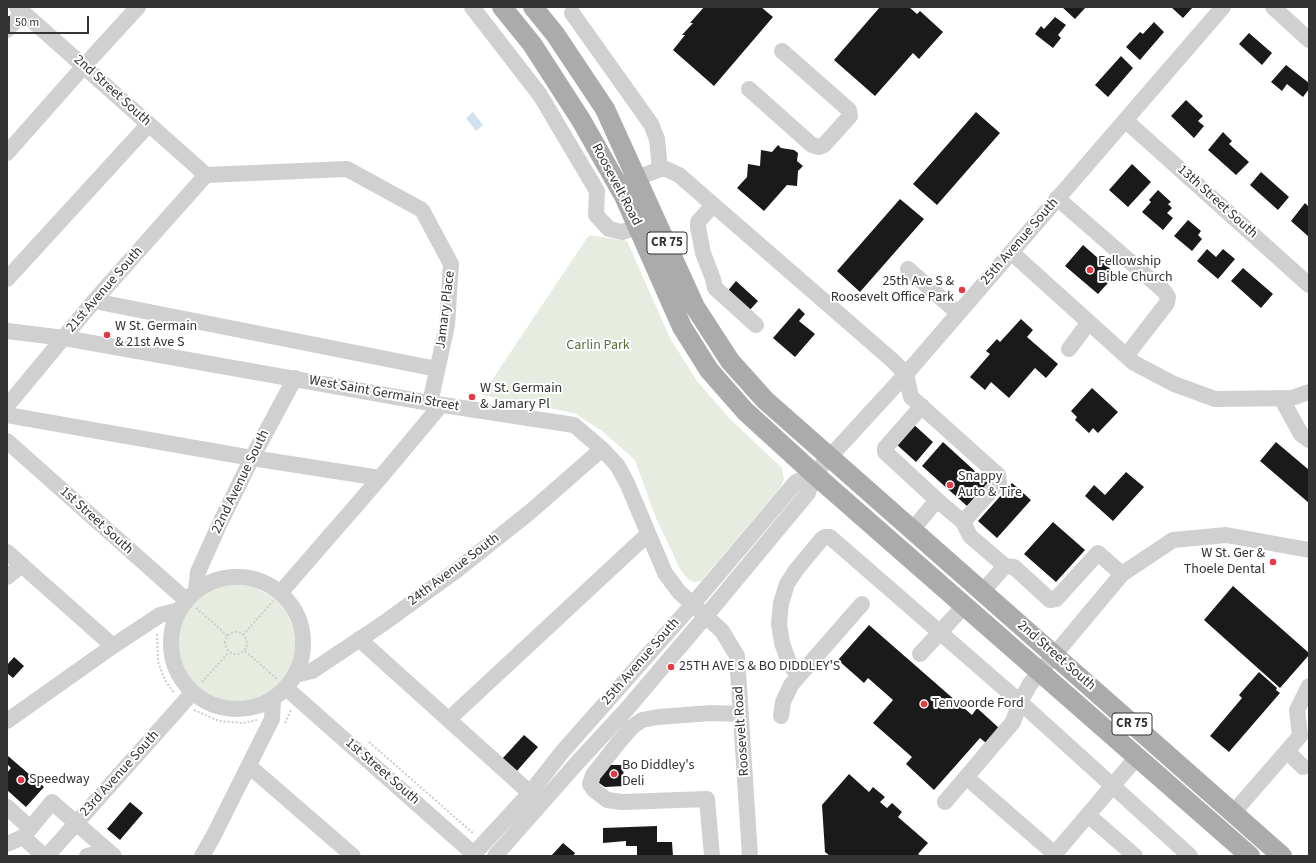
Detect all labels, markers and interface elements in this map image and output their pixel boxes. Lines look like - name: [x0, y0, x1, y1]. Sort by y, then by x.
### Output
- scale bar: [10, 8, 91, 34]
- text: 50 m: [15, 14, 39, 31]
- street label: 2nd Street South: [70, 52, 154, 130]
- street label: Roosevelt Road: [587, 141, 645, 229]
- street label: 13th Street South: [1173, 162, 1261, 242]
- street label: 25th Avenue South: [978, 195, 1062, 289]
- road number: CR 75: [647, 232, 687, 254]
- street label: 21st Avenue South: [63, 244, 147, 336]
- place label: Fellowship Bible Church: [1098, 254, 1173, 286]
- marker: Fellowship Bible Church: [1085, 265, 1095, 275]
- street label: Jamary Place: [433, 270, 459, 350]
- place label: 25th Ave S & Roosevelt Office Park: [831, 274, 954, 306]
- marker: 25th Ave S & Roosevelt Office Park: [957, 285, 967, 295]
- place label: W St. Germain & 21st Ave S: [115, 319, 197, 352]
- marker: W St. Germain & 21st Ave S: [102, 330, 112, 340]
- park label: Carlin Park: [566, 338, 630, 354]
- street label: West Saint Germain Street: [308, 373, 460, 415]
- place label: W St. Germain & Jamary Pl: [480, 381, 562, 414]
- marker: W St. Germain & Jamary Pl: [467, 392, 477, 402]
- street label: 22nd Avenue South: [209, 427, 273, 537]
- place label: Snappy Auto & Tire: [958, 469, 1022, 502]
- marker: Snappy Auto & Tire: [945, 480, 955, 490]
- street label: 1st Street South: [56, 484, 136, 558]
- street label: 24th Avenue South: [405, 530, 503, 610]
- place label: W St. Ger & Thoele Dental: [1184, 546, 1265, 578]
- marker: W St. Ger & Thoele Dental: [1268, 557, 1278, 567]
- street label: 25th Avenue South: [599, 615, 683, 709]
- street label: 2nd Street South: [1013, 617, 1099, 695]
- place label: 25TH AVE S & BO DIDDLEY'S: [679, 659, 840, 675]
- marker: 25TH AVE S & BO DIDDLEY'S: [666, 662, 676, 672]
- street label: Roosevelt Road: [730, 685, 754, 777]
- place label: Tenvoorde Ford: [932, 696, 1024, 712]
- marker: Tenvoorde Ford: [919, 699, 929, 709]
- road number: CR 75: [1112, 713, 1152, 735]
- street label: 23rd Avenue South: [77, 727, 163, 821]
- street label: 1st Street South: [341, 735, 423, 809]
- place label: Bo Diddley's Deli: [622, 758, 694, 790]
- marker: Bo Diddley's Deli: [609, 769, 619, 779]
- place label: Speedway: [29, 772, 89, 788]
- marker: Speedway: [16, 775, 26, 785]

